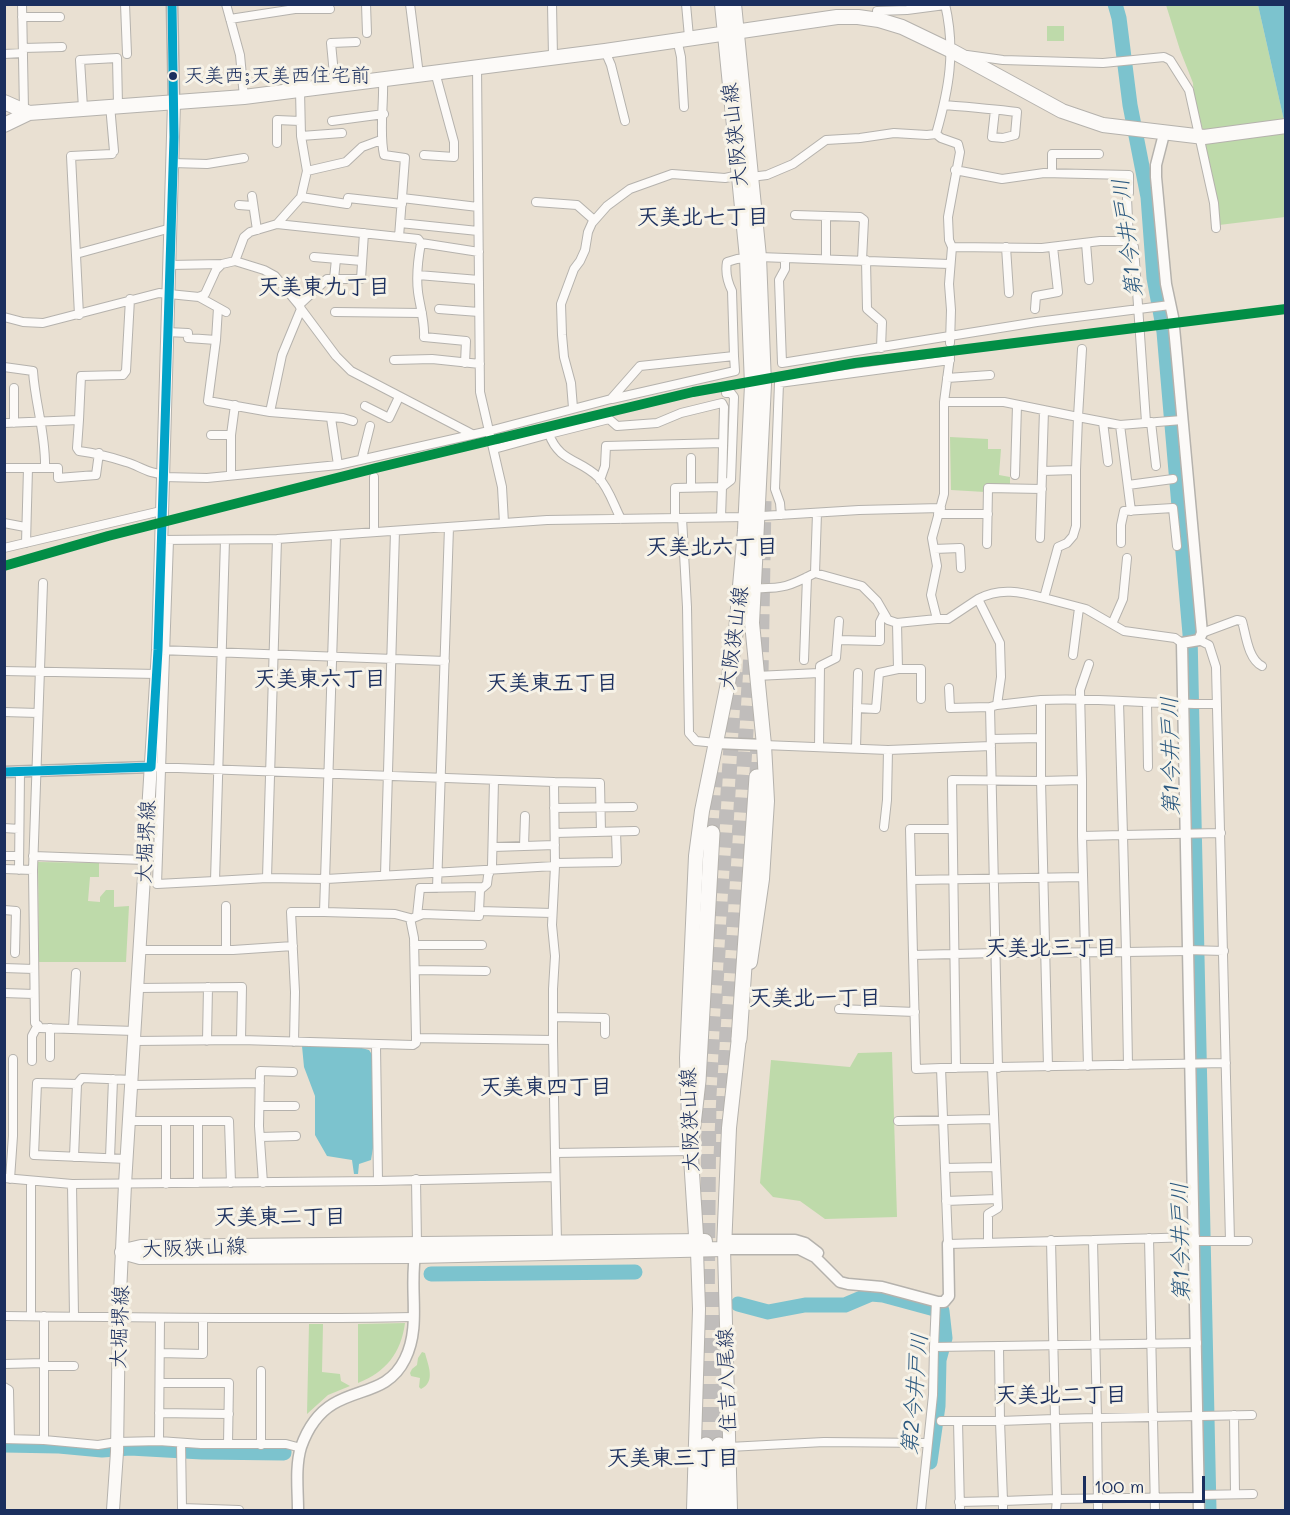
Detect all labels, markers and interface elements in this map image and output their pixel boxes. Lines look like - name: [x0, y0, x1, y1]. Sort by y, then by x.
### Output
- place label: 天美西;天美西住宅前: [184, 64, 371, 88]
- marker: 天美西;天美西住宅前: [167, 70, 179, 82]
- street label: 大阪狭山線: [717, 81, 753, 189]
- water label: 第1今井戸川: [1108, 177, 1148, 299]
- district label: 天美北七丁目: [637, 204, 769, 230]
- district label: 天美東九丁目: [258, 274, 390, 300]
- district label: 天美北六丁目: [646, 534, 778, 560]
- street label: 大阪狭山線: [714, 584, 754, 692]
- district label: 天美東六丁目: [254, 666, 386, 692]
- district label: 天美東五丁目: [486, 670, 618, 696]
- water label: 第1今井戸川: [1157, 696, 1185, 816]
- street label: 大堀堺線: [131, 799, 161, 885]
- district label: 天美北三丁目: [985, 935, 1117, 961]
- district label: 天美北一丁目: [749, 985, 881, 1011]
- street label: 大阪狭山線: [676, 1067, 704, 1173]
- district label: 天美東四丁目: [480, 1074, 612, 1100]
- water label: 第1今井戸川: [1167, 1182, 1195, 1302]
- district label: 天美東二丁目: [214, 1204, 346, 1230]
- street label: 大阪狭山線: [141, 1234, 247, 1262]
- street label: 大堀堺線: [106, 1285, 134, 1369]
- street label: 住吉八尾線: [713, 1327, 741, 1433]
- water label: 第2今井戸川: [897, 1332, 933, 1456]
- district label: 天美北二丁目: [995, 1382, 1127, 1408]
- district label: 天美東三丁目: [607, 1445, 739, 1471]
- scale bar: [1086, 1464, 1208, 1502]
- text: 100 m: [1094, 1474, 1144, 1498]

